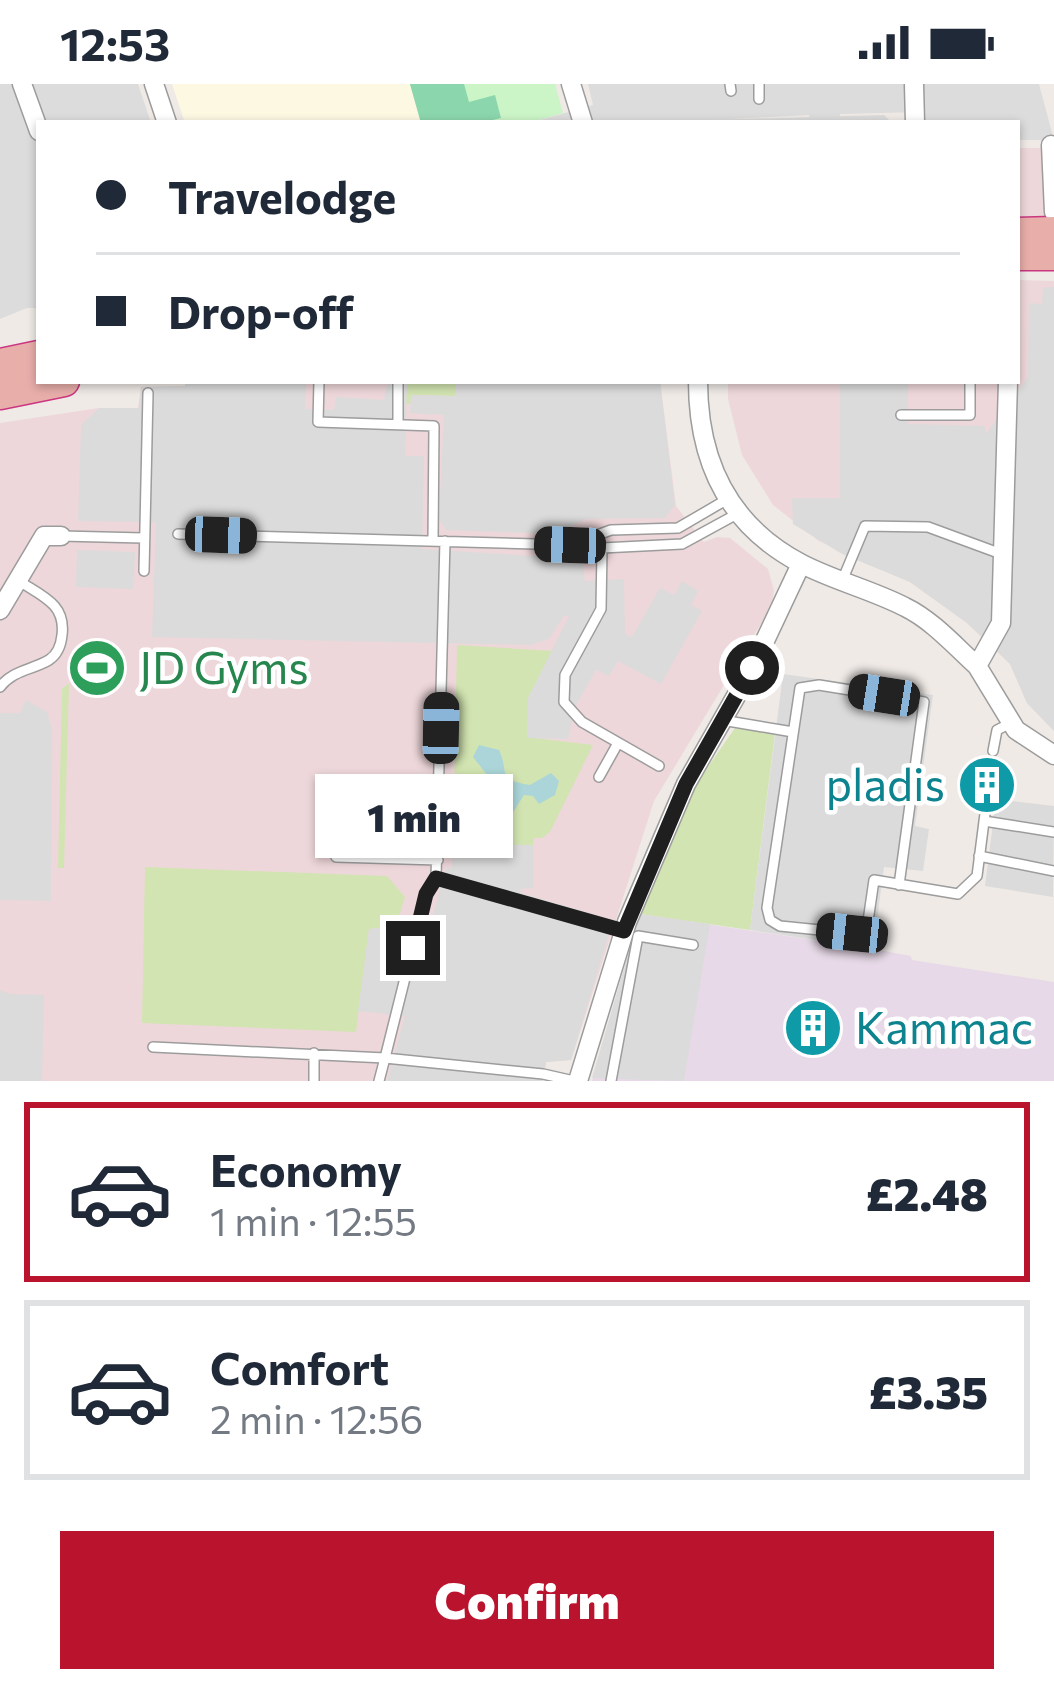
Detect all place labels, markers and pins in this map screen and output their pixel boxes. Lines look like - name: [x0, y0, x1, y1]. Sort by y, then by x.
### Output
- sports icon: JD Gyms: [66, 637, 128, 699]
- place label: JD Gyms: [139, 638, 309, 693]
- building icon: pladis: [956, 754, 1018, 816]
- place label: pladis: [825, 755, 945, 810]
- building icon: Kammac: [782, 997, 844, 1059]
- place label: Kammac: [855, 998, 1033, 1053]

